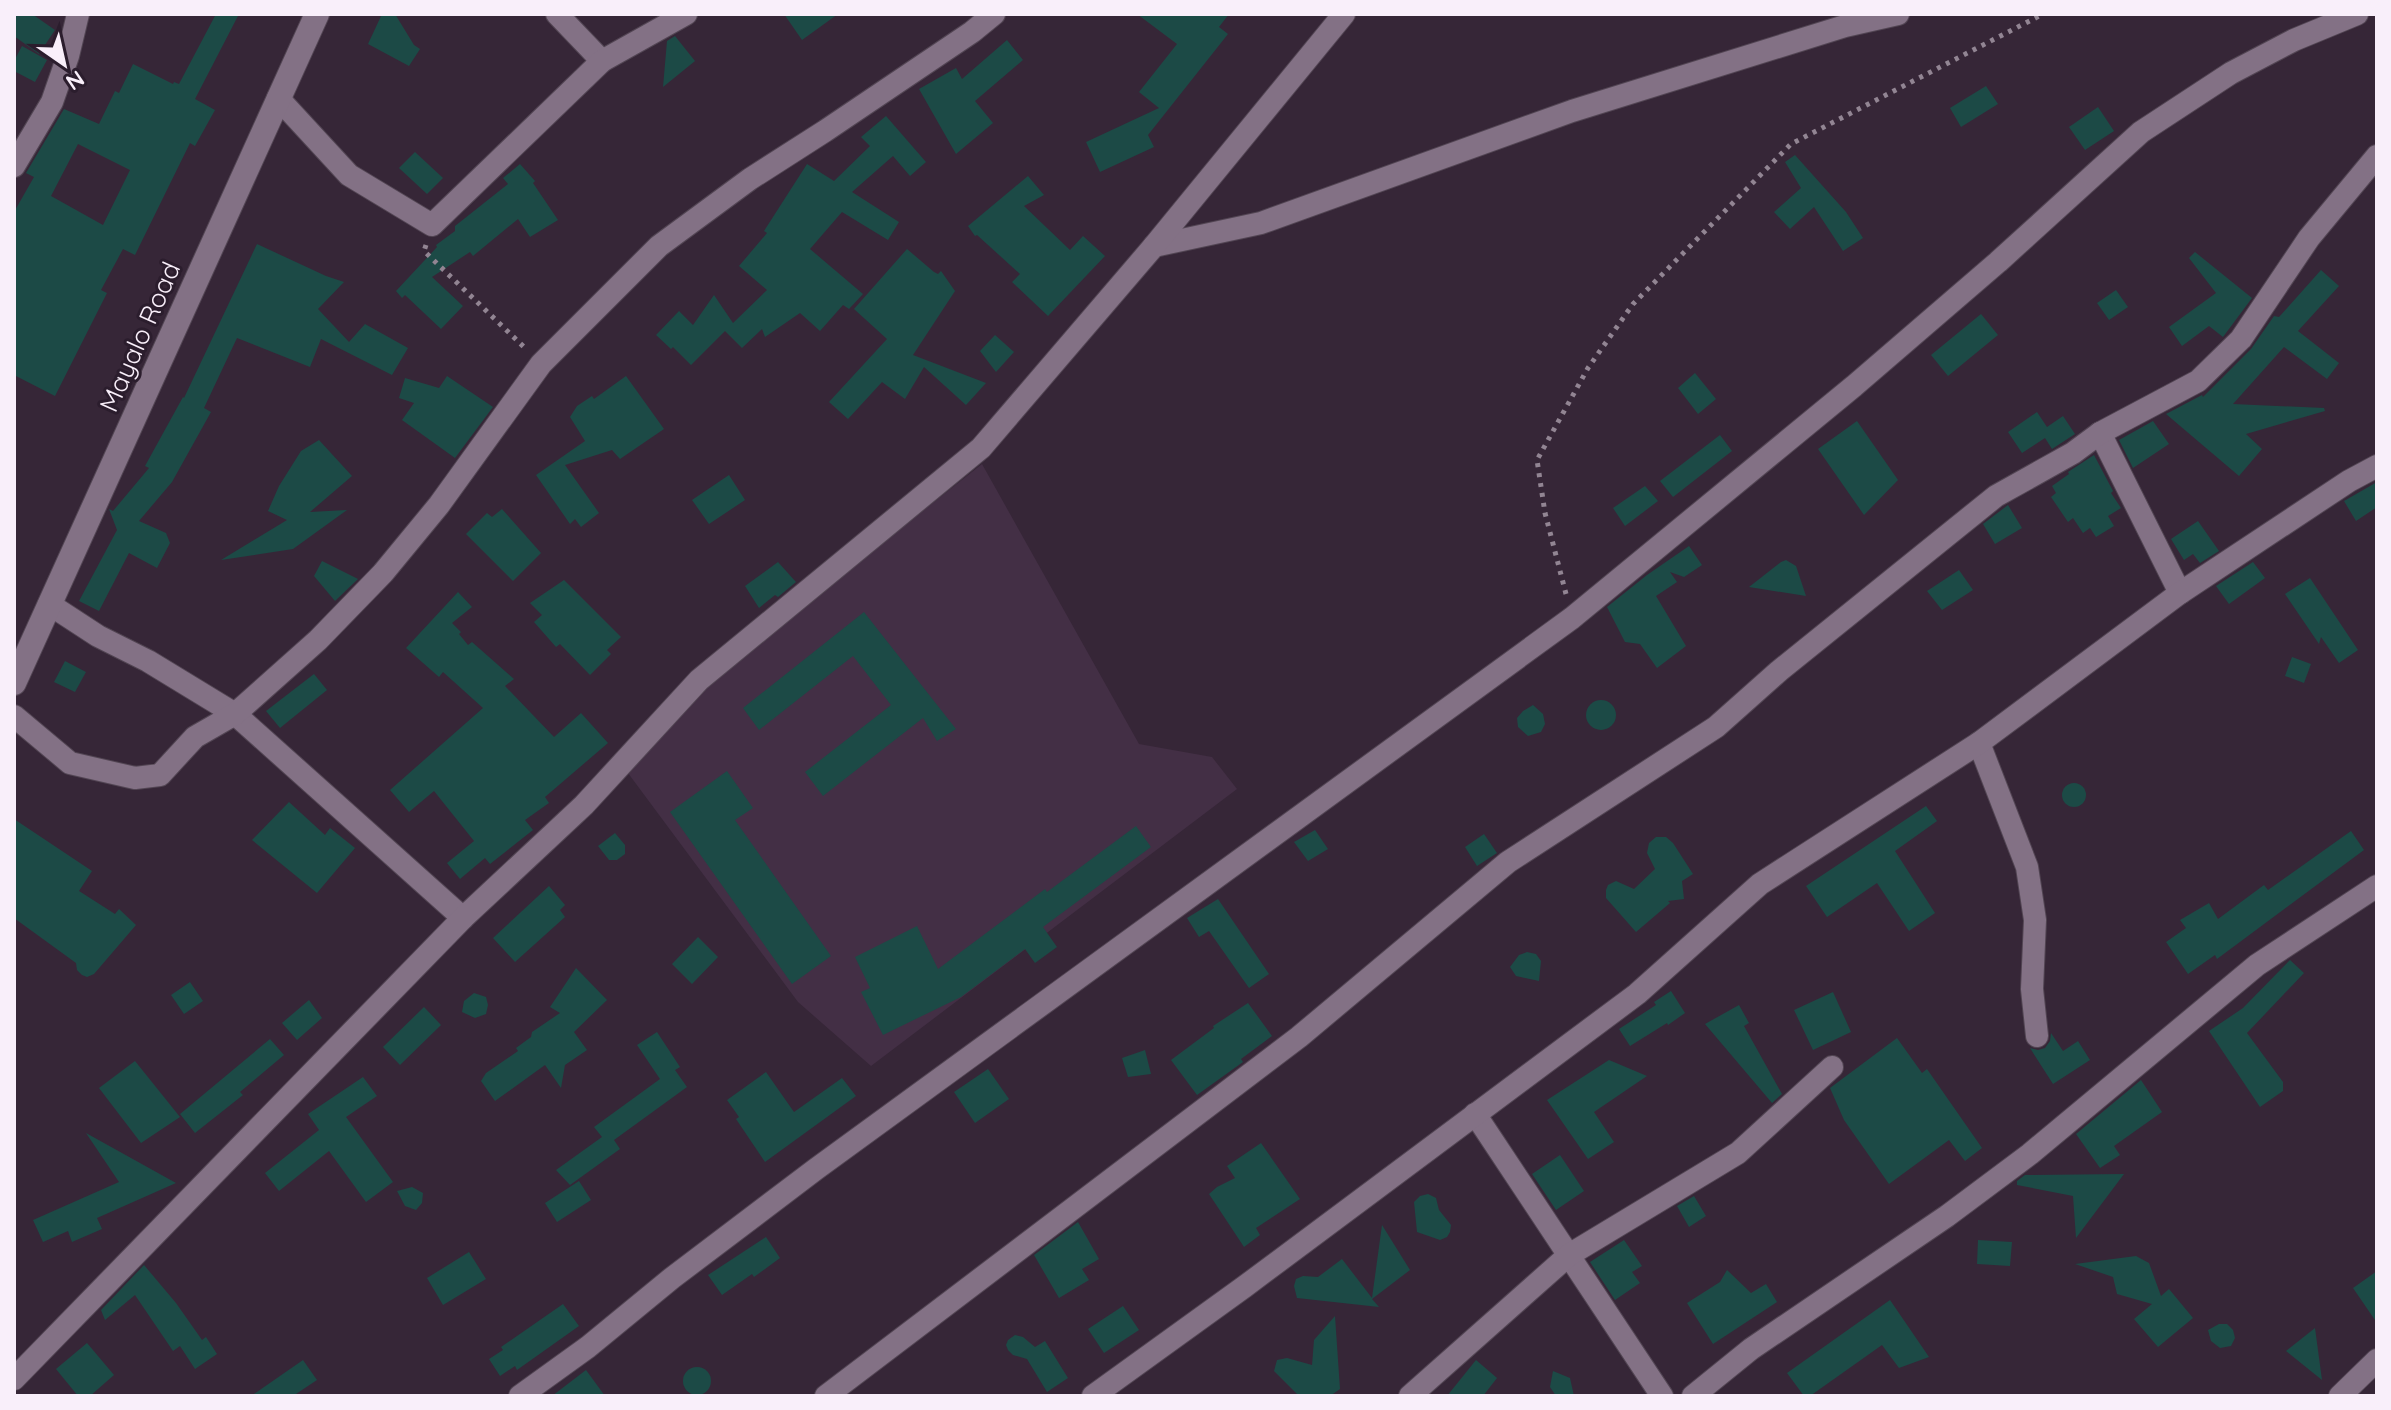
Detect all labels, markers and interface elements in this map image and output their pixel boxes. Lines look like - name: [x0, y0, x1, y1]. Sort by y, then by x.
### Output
- north arrow: [24, 24, 104, 104]
- text: N: [61, 64, 90, 97]
- street label: Mayalo Road: [92, 257, 187, 417]

